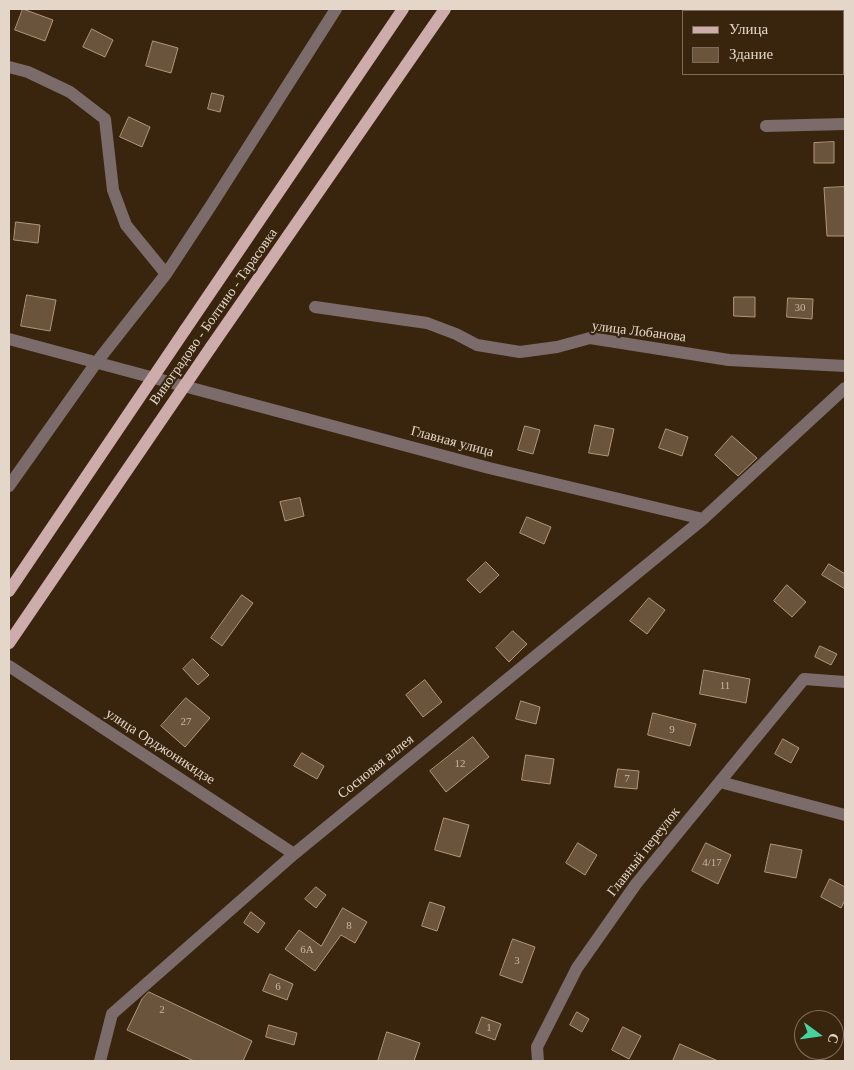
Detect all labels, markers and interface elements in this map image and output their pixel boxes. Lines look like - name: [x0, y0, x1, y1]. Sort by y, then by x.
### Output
- legend: [682, 10, 844, 75]
- text: Улица: [729, 21, 768, 37]
- text: Здание: [729, 46, 773, 62]
- street label: Виноградово - Болтино - Тарасовка: [146, 226, 282, 408]
- house number: 30: [794, 301, 806, 315]
- street label: улица Лобанова: [591, 318, 687, 346]
- street label: Главная улица: [409, 423, 495, 461]
- house number: 11: [720, 679, 730, 693]
- street label: улица Орджоникидзе: [102, 705, 218, 789]
- house number: 27: [180, 715, 192, 729]
- house number: 9: [669, 723, 675, 737]
- street label: Сосновая аллея: [335, 731, 417, 803]
- house number: 12: [454, 757, 466, 771]
- house number: 7: [624, 772, 630, 786]
- street label: Главный переулок: [604, 804, 684, 900]
- house number: 4/17: [702, 856, 722, 870]
- house number: 8: [346, 919, 352, 933]
- house number: 6А: [300, 943, 314, 957]
- house number: 3: [514, 954, 520, 968]
- house number: 6: [275, 980, 281, 994]
- house number: 2: [159, 1003, 165, 1017]
- north arrow: [794, 1010, 844, 1060]
- house number: 1: [486, 1021, 492, 1035]
- text: С: [825, 1032, 842, 1045]

